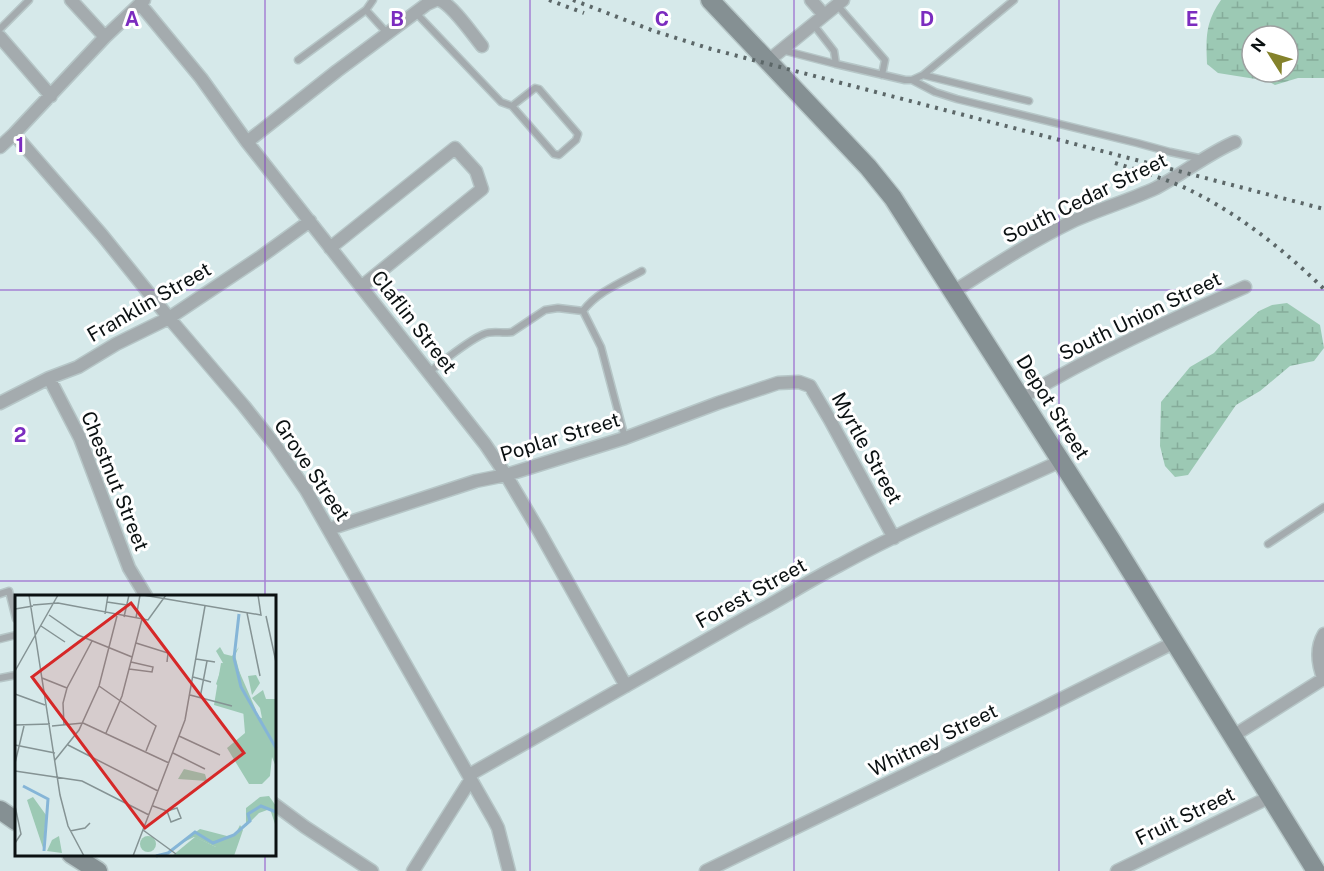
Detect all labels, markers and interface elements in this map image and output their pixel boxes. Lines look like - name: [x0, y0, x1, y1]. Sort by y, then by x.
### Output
- text: A: [125, 7, 139, 31]
- text: B: [390, 7, 404, 31]
- text: C: [655, 7, 669, 31]
- text: D: [920, 7, 934, 31]
- text: E: [1186, 7, 1198, 31]
- north arrow: [1240, 24, 1300, 84]
- text: N: [1247, 35, 1270, 56]
- text: 1: [16, 133, 24, 157]
- street label: South Cedar Street: [999, 148, 1171, 248]
- street label: Franklin Street: [83, 257, 215, 347]
- street label: Claflin Street: [366, 266, 462, 378]
- street label: South Union Street: [1055, 266, 1225, 366]
- street label: Depot Street: [1011, 350, 1095, 464]
- street label: Myrtle Street: [827, 388, 907, 508]
- street label: Poplar Street: [497, 407, 623, 467]
- street label: Chestnut Street: [76, 408, 154, 554]
- street label: Grove Street: [269, 414, 355, 526]
- text: 2: [14, 423, 26, 447]
- street label: Forest Street: [691, 553, 811, 633]
- inset map: [15, 595, 276, 856]
- street label: Whitney Street: [865, 699, 1001, 781]
- street label: Fruit Street: [1131, 782, 1239, 850]

